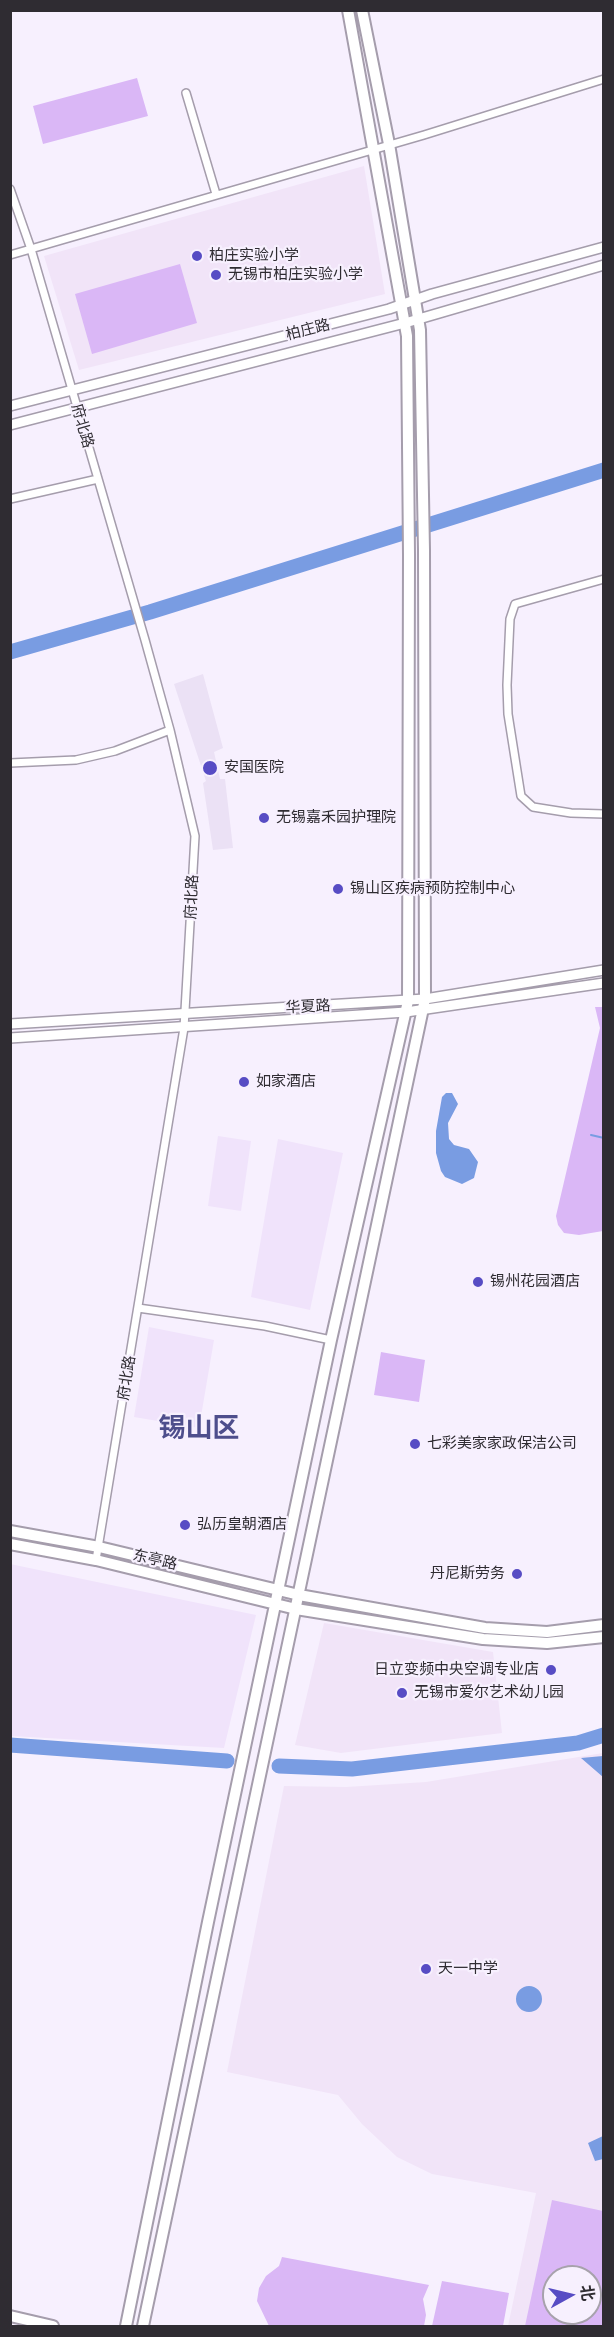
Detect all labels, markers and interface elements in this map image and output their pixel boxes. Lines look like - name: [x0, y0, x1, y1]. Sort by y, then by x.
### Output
- place label: 柏庄实验小学: [209, 247, 299, 265]
- marker: 柏庄实验小学: [190, 249, 204, 263]
- place label: 无锡市柏庄实验小学: [228, 266, 363, 284]
- marker: 无锡市柏庄实验小学: [209, 268, 223, 282]
- street label: 柏庄路: [284, 316, 332, 344]
- street label: 府北路: [67, 402, 97, 450]
- marker: 安国医院: [201, 759, 219, 777]
- place label: 安国医院: [224, 759, 284, 777]
- place label: 无锡嘉禾园护理院: [276, 809, 396, 827]
- marker: 无锡嘉禾园护理院: [257, 811, 271, 825]
- street label: 府北路: [182, 874, 202, 920]
- place label: 锡山区疾病预防控制中心: [350, 880, 515, 898]
- marker: 锡山区疾病预防控制中心: [331, 882, 345, 896]
- street label: 华夏路: [285, 997, 331, 1017]
- place label: 如家酒店: [256, 1073, 316, 1091]
- marker: 如家酒店: [237, 1075, 251, 1089]
- place label: 锡州花园酒店: [490, 1273, 580, 1291]
- marker: 锡州花园酒店: [471, 1275, 485, 1289]
- street label: 府北路: [115, 1354, 139, 1402]
- district label: 锡山区: [159, 1413, 239, 1445]
- place label: 七彩美家家政保洁公司: [427, 1435, 577, 1453]
- marker: 七彩美家家政保洁公司: [408, 1437, 422, 1451]
- place label: 弘历皇朝酒店: [197, 1516, 287, 1534]
- marker: 弘历皇朝酒店: [178, 1518, 192, 1532]
- street label: 东亭路: [131, 1546, 179, 1574]
- place label: 丹尼斯劳务: [430, 1565, 505, 1583]
- marker: 丹尼斯劳务: [510, 1567, 524, 1581]
- place label: 日立变频中央空调专业店: [374, 1661, 539, 1679]
- marker: 日立变频中央空调专业店: [544, 1663, 558, 1677]
- place label: 无锡市爱尔艺术幼儿园: [414, 1684, 564, 1702]
- marker: 无锡市爱尔艺术幼儿园: [395, 1686, 409, 1700]
- place label: 天一中学: [438, 1960, 498, 1978]
- marker: 天一中学: [419, 1962, 433, 1976]
- north arrow: [542, 2265, 602, 2325]
- text: 北: [577, 2283, 599, 2302]

